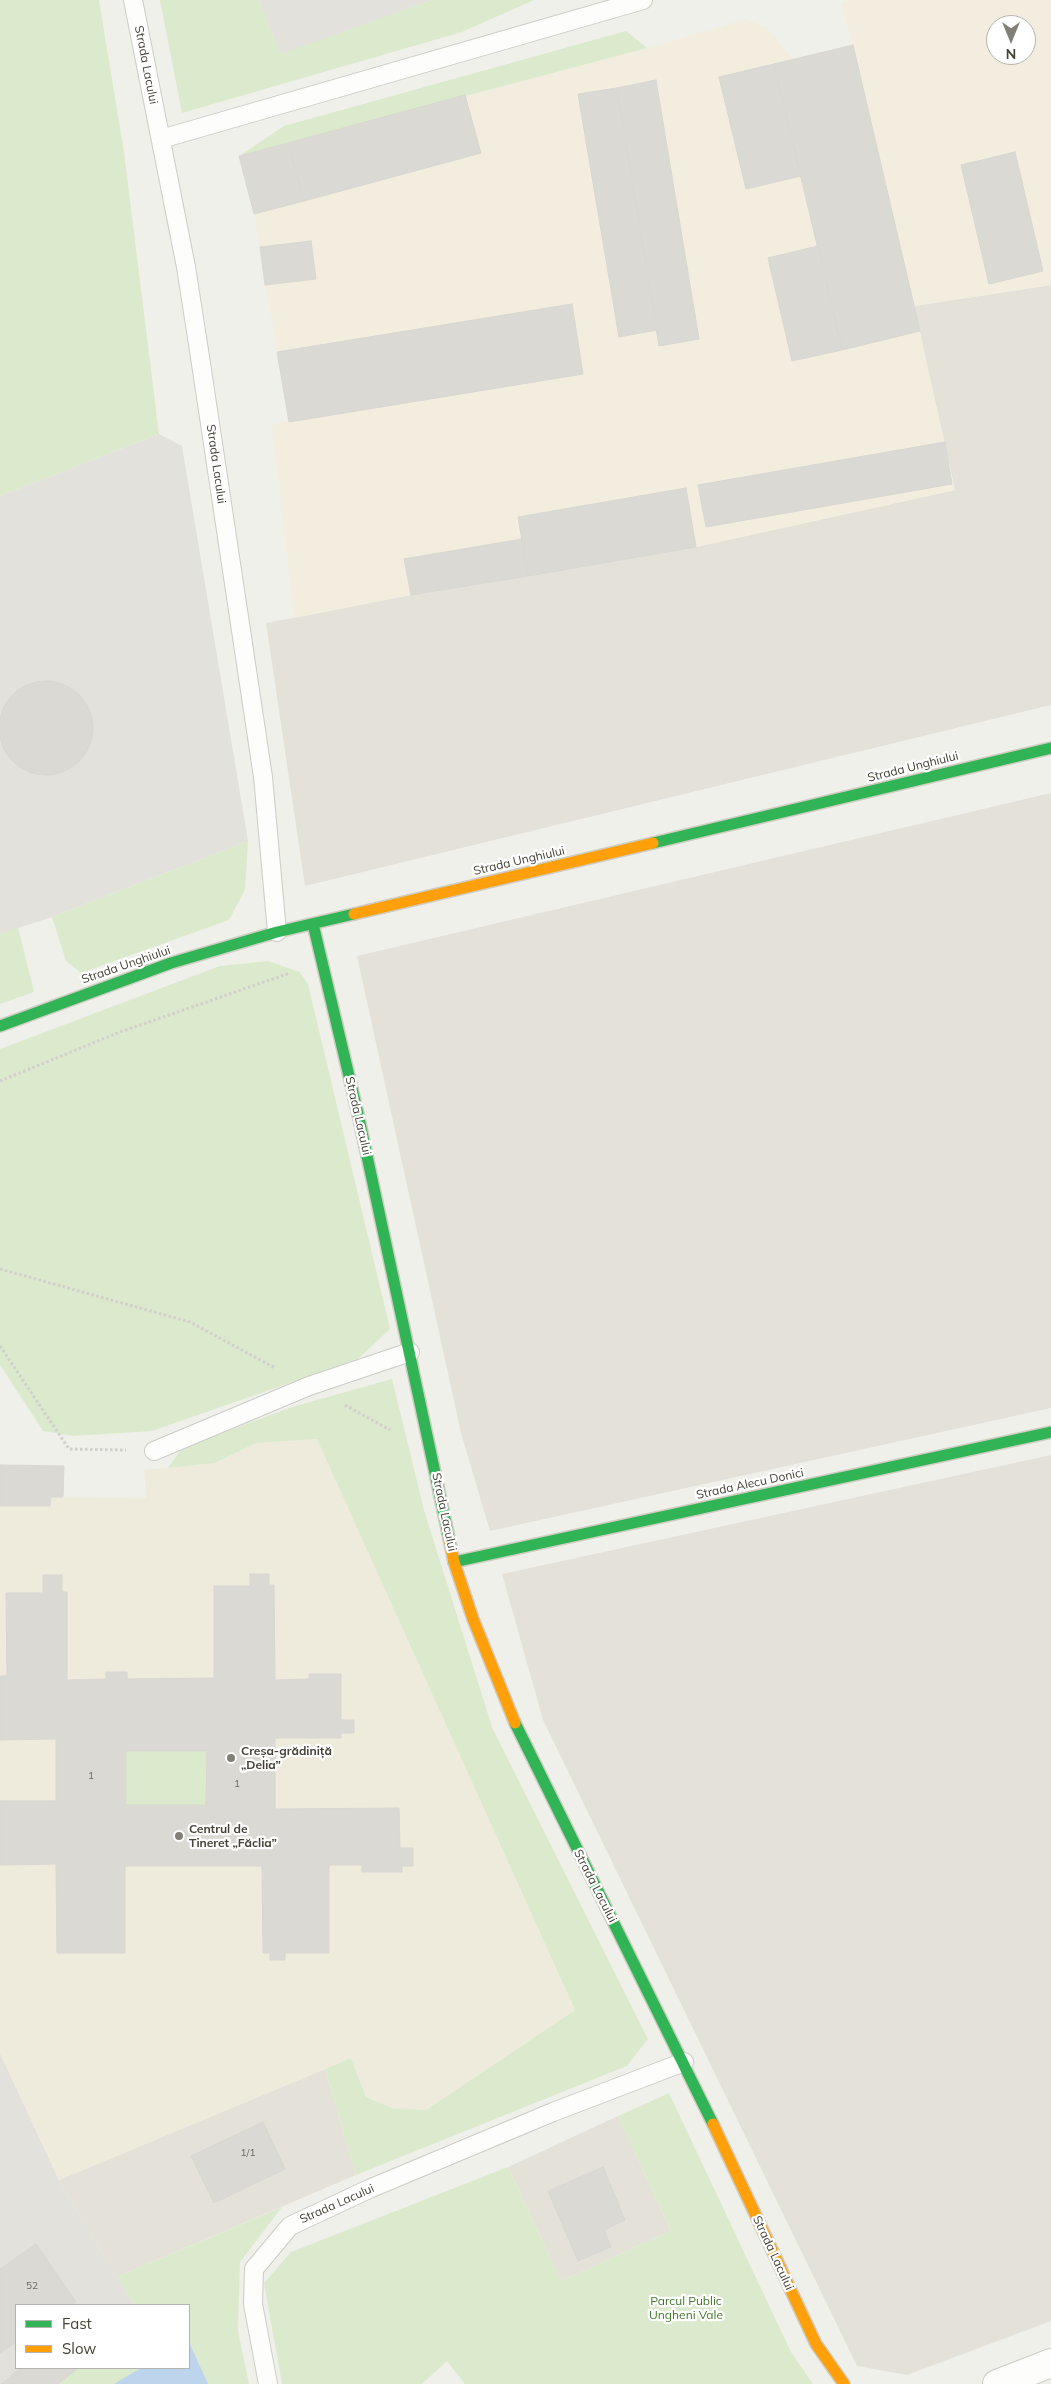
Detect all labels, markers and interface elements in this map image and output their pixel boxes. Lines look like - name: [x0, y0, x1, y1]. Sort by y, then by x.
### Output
- north arrow: [986, 15, 1036, 65]
- street label: Strada Lacului: [131, 24, 161, 106]
- text: N: [1006, 45, 1016, 63]
- street label: Strada Lacului: [203, 423, 229, 505]
- street label: Strada Unghiului: [866, 749, 960, 785]
- street label: Strada Unghiului: [472, 844, 566, 878]
- street label: Strada Unghiului: [80, 943, 172, 987]
- street label: Strada Lacului: [342, 1075, 374, 1157]
- street label: Strada Alecu Donici: [695, 1466, 805, 1502]
- street label: Strada Lacului: [429, 1471, 459, 1553]
- place label: Creșa-grădiniță „Delia”: [241, 1744, 332, 1772]
- marker: Creșa-grădiniță „Delia”: [225, 1752, 237, 1764]
- house number: 1: [88, 1770, 94, 1782]
- house number: 1: [234, 1778, 240, 1790]
- place label: Centrul de Tineret „Făclia”: [189, 1822, 277, 1850]
- marker: Centrul de Tineret „Făclia”: [173, 1830, 185, 1842]
- street label: Strada Lacului: [570, 1847, 620, 1925]
- house number: 1/1: [241, 2147, 255, 2159]
- street label: Strada Lacului: [298, 2181, 376, 2227]
- street label: Strada Lacului: [750, 2214, 796, 2292]
- house number: 52: [26, 2280, 38, 2292]
- park label: Parcul Public Ungheni Vale: [649, 2294, 723, 2322]
- legend: [15, 2304, 190, 2369]
- text: Fast: [62, 2314, 92, 2333]
- text: Slow: [62, 2339, 96, 2358]

